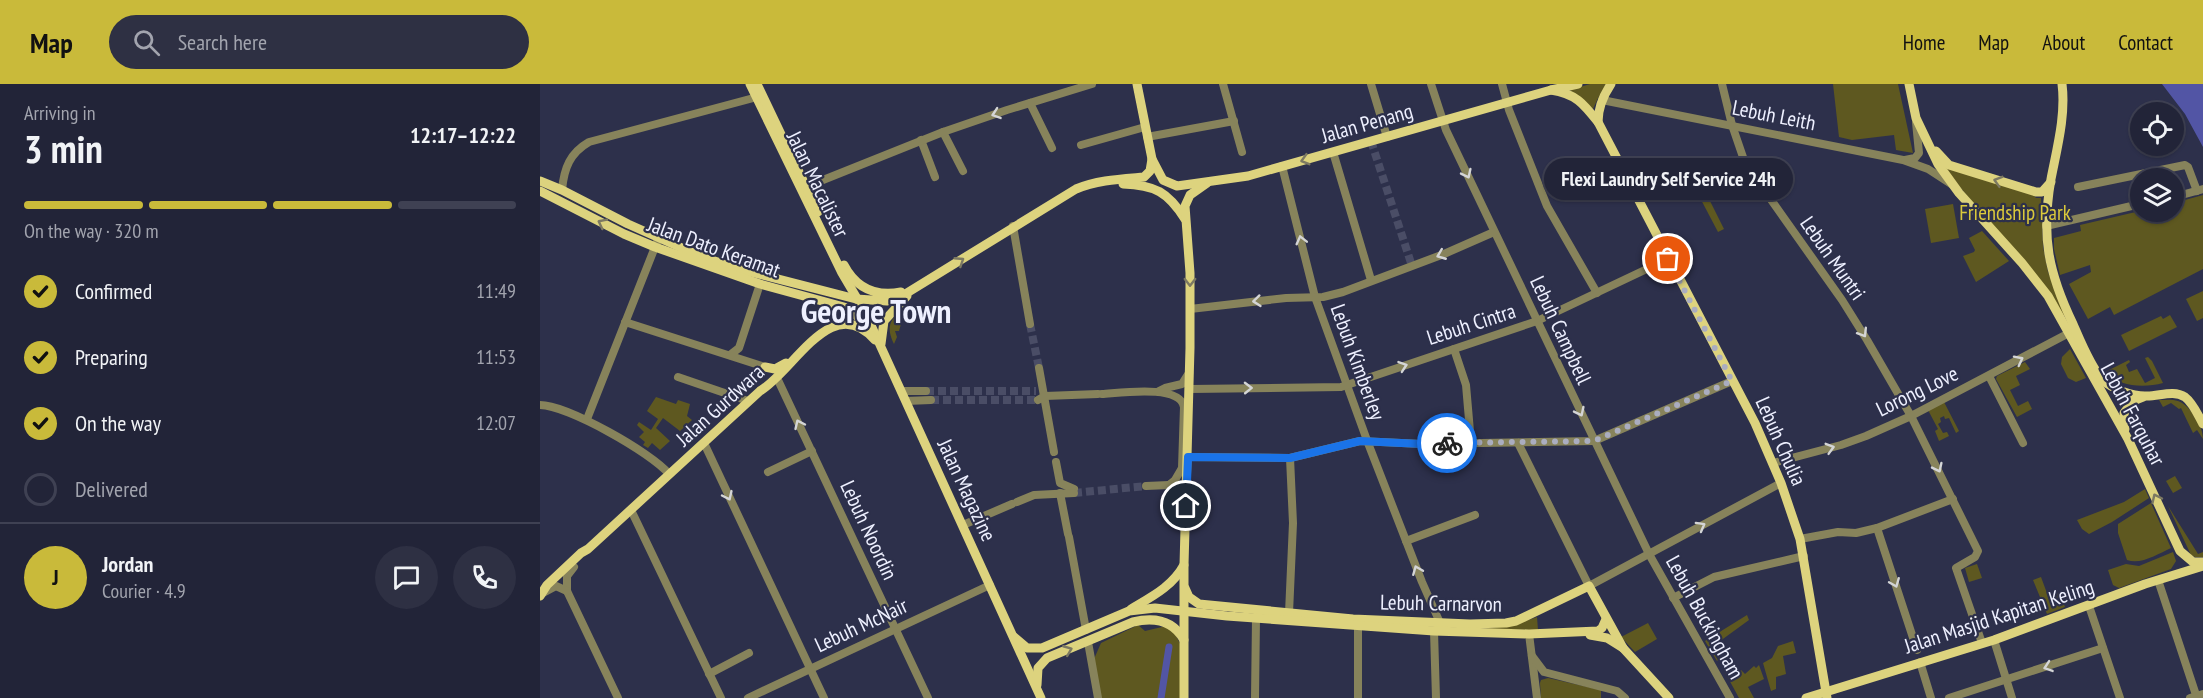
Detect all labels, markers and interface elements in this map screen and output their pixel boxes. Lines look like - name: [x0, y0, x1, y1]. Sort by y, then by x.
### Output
- search box: [109, 15, 529, 69]
- text: Map: [30, 24, 73, 61]
- icon: search: [130, 26, 163, 59]
- text: Search here: [178, 28, 267, 56]
- text: Home: [1903, 29, 1945, 56]
- text: Map: [1978, 29, 2009, 56]
- text: About: [2042, 29, 2085, 56]
- text: Contact: [2118, 29, 2173, 56]
- street label: Lebuh Leith: [1730, 94, 1818, 136]
- street label: Jalan Penang: [1317, 97, 1416, 149]
- text: Arriving in: [24, 100, 96, 126]
- map controls: [2130, 102, 2184, 222]
- button: locate: [2130, 102, 2184, 156]
- one-way arrow: [991, 106, 1002, 119]
- text: 12:17–12:22: [410, 121, 516, 149]
- text: 3 min: [24, 123, 103, 174]
- street label: Jalan Macalister: [780, 126, 855, 242]
- one-way arrow: [1300, 153, 1310, 165]
- callout: Flexi Laundry Self Service 24h: [1544, 157, 1792, 199]
- text: Flexi Laundry Self Service 24h: [1561, 166, 1776, 192]
- one-way arrow: [1459, 167, 1471, 178]
- button: layers: [2130, 168, 2184, 222]
- one-way arrow: [1993, 176, 2004, 188]
- park label: Friendship Park: [1959, 199, 2071, 226]
- street label: Jalan Dato Keramat: [643, 210, 784, 284]
- street label: Lebuh Muntri: [1794, 211, 1872, 305]
- text: On the way · 320 m: [24, 218, 159, 244]
- one-way arrow: [597, 218, 608, 230]
- pin: [1642, 233, 1693, 284]
- one-way arrow: [1295, 235, 1308, 245]
- icon: bag: [1651, 242, 1684, 275]
- one-way arrow: [1436, 248, 1447, 260]
- one-way arrow: [953, 257, 964, 268]
- street label: Lebuh Campbell: [1524, 271, 1598, 389]
- icon: check: [24, 275, 57, 308]
- text: Confirmed: [75, 277, 152, 305]
- one-way arrow: [1184, 277, 1196, 286]
- text: 11:49: [476, 278, 516, 304]
- district label: George Town: [801, 289, 951, 332]
- one-way arrow: [1252, 295, 1262, 307]
- street label: Lebuh Cintra: [1423, 297, 1519, 351]
- street label: Lebuh Kimberley: [1325, 300, 1392, 424]
- one-way arrow: [1855, 327, 1867, 337]
- icon: check: [24, 341, 57, 374]
- text: Preparing: [75, 343, 148, 371]
- text: 11:53: [476, 344, 516, 370]
- one-way arrow: [2012, 356, 2023, 367]
- street label: Jalan Gurdwara: [669, 358, 770, 452]
- street label: Lebuh Farquhar: [2095, 358, 2172, 470]
- one-way arrow: [1397, 360, 1408, 373]
- street label: Lorong Love: [1872, 360, 1962, 422]
- one-way arrow: [1244, 382, 1253, 394]
- street label: Lebuh Chulia: [1750, 392, 1812, 490]
- one-way arrow: [1573, 405, 1585, 416]
- icon: check: [24, 407, 57, 440]
- text: On the way: [75, 409, 161, 437]
- text: 12:07: [476, 410, 516, 436]
- courier: [1417, 413, 1477, 473]
- one-way arrow: [794, 419, 806, 430]
- icon: bike: [1431, 427, 1464, 460]
- street label: Jalan Magazine: [931, 434, 1002, 545]
- one-way arrow: [1824, 443, 1835, 455]
- one-way arrow: [1930, 462, 1942, 473]
- text: Delivered: [75, 475, 148, 503]
- street label: Lebuh Noordin: [834, 476, 904, 584]
- pin: [1160, 480, 1211, 531]
- one-way arrow: [721, 489, 733, 500]
- icon: home: [1169, 489, 1202, 522]
- one-way arrow: [2152, 493, 2164, 504]
- one-way arrow: [1695, 522, 1705, 534]
- button: chat: [375, 546, 438, 609]
- button: phone: [453, 546, 516, 609]
- text: Jordan: [102, 550, 153, 578]
- street label: Lebuh Buckingham: [1660, 550, 1750, 684]
- text: J: [52, 563, 59, 591]
- one-way arrow: [1412, 565, 1424, 576]
- street label: Jalan Masjid Kapitan Keling: [1900, 573, 2097, 660]
- one-way arrow: [1888, 577, 1900, 588]
- text: Courier · 4.9: [102, 578, 186, 604]
- street label: Lebuh Carnarvon: [1380, 588, 1502, 618]
- street label: Lebuh McNair: [810, 592, 912, 658]
- one-way arrow: [1061, 645, 1072, 657]
- one-way arrow: [2043, 659, 2054, 672]

